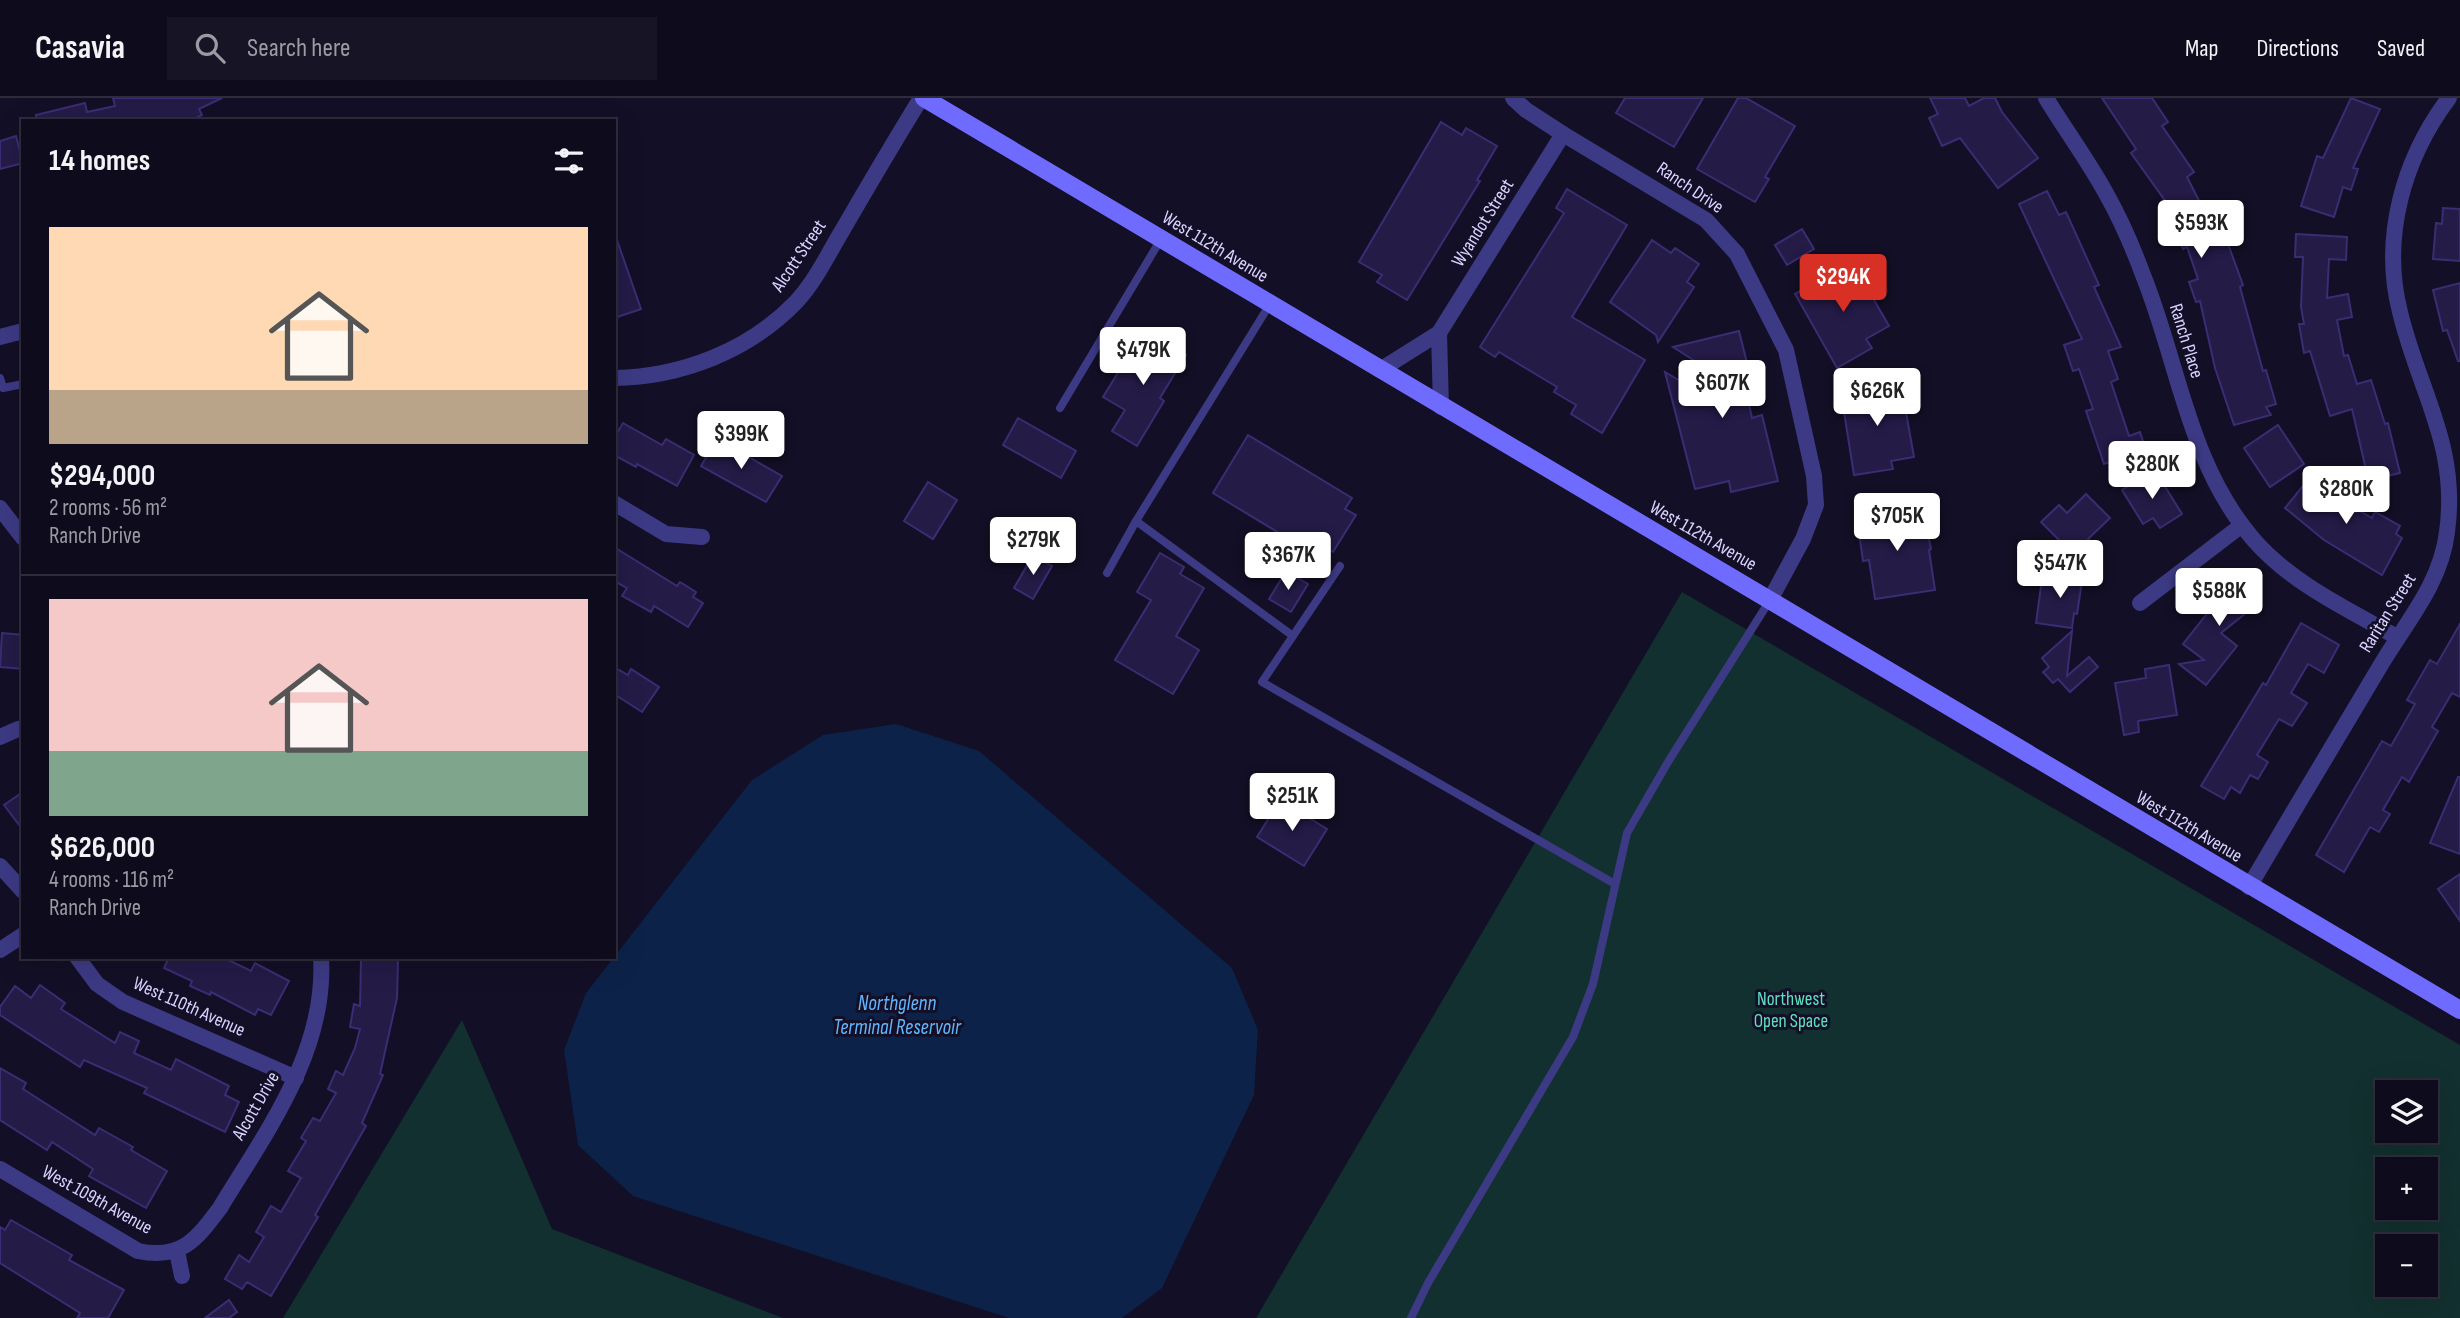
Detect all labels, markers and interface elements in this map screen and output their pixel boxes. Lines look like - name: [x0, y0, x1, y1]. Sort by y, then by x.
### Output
- search box: [167, 17, 657, 80]
- text: Casavia: [35, 28, 125, 68]
- icon: search: [191, 29, 229, 67]
- text: Search here: [247, 33, 350, 64]
- text: Map: [2185, 34, 2218, 63]
- text: Directions: [2256, 34, 2339, 63]
- text: Saved: [2377, 34, 2425, 63]
- icon: filters: [550, 142, 588, 180]
- text: 14 homes: [49, 143, 150, 179]
- street label: Ranch Drive: [1652, 157, 1728, 219]
- street label: Wyandot Street: [1447, 175, 1519, 271]
- pin: $593K: [2152, 200, 2250, 260]
- street label: West 112th Avenue: [1158, 206, 1272, 288]
- text: $593K: [2174, 209, 2228, 237]
- street label: Alcott Street: [766, 215, 832, 297]
- pin: $294K: [1794, 254, 1892, 314]
- text: $294K: [1816, 263, 1870, 291]
- icon: home: [256, 273, 382, 399]
- street label: Ranch Place: [2164, 301, 2208, 381]
- pin: $479K: [1094, 328, 1192, 387]
- text: $479K: [1116, 336, 1170, 364]
- pin: $607K: [1673, 360, 1771, 420]
- pin: $626K: [1828, 368, 1926, 428]
- text: $607K: [1694, 369, 1750, 397]
- text: $626K: [1850, 377, 1904, 405]
- pin: $399K: [692, 412, 790, 471]
- text: $399K: [713, 420, 769, 448]
- pin: $280K: [2103, 442, 2201, 501]
- text: $280K: [2125, 450, 2179, 478]
- text: $294,000: [49, 458, 155, 494]
- pin: $280K: [2297, 466, 2395, 526]
- text: $280K: [2319, 475, 2373, 503]
- text: 2 rooms · 56 m²: [49, 494, 167, 522]
- pin: $705K: [1848, 494, 1946, 553]
- street label: West 112th Avenue: [1645, 496, 1761, 576]
- text: $705K: [1870, 502, 1924, 530]
- pin: $279K: [984, 518, 1082, 577]
- text: Ranch Drive: [49, 522, 141, 550]
- text: $279K: [1006, 526, 1060, 554]
- pin: $367K: [1239, 532, 1337, 592]
- pin: $547K: [2011, 540, 2109, 600]
- text: $367K: [1261, 541, 1315, 569]
- text: $547K: [2033, 549, 2087, 577]
- pin: $588K: [2170, 568, 2268, 628]
- street label: Raritan Street: [2355, 569, 2421, 657]
- text: $588K: [2192, 577, 2246, 605]
- icon: home: [256, 645, 382, 771]
- pin: $251K: [1243, 774, 1341, 833]
- text: $251K: [1266, 782, 1318, 810]
- street label: West 112th Avenue: [2132, 786, 2246, 868]
- text: $626,000: [49, 830, 155, 866]
- text: 4 rooms · 116 m²: [49, 866, 174, 894]
- text: Ranch Drive: [49, 894, 141, 922]
- street label: West 110th Avenue: [129, 972, 249, 1042]
- park label: Northwest Open Space: [1754, 988, 1828, 1033]
- water label: Northglenn Terminal Reservoir: [833, 991, 962, 1040]
- street label: Alcott Drive: [227, 1068, 285, 1145]
- map controls: [2375, 1080, 2438, 1297]
- button: layers: [2375, 1080, 2438, 1143]
- button: +: [2375, 1157, 2438, 1220]
- street label: West 109th Avenue: [38, 1160, 156, 1240]
- button: −: [2375, 1234, 2438, 1297]

